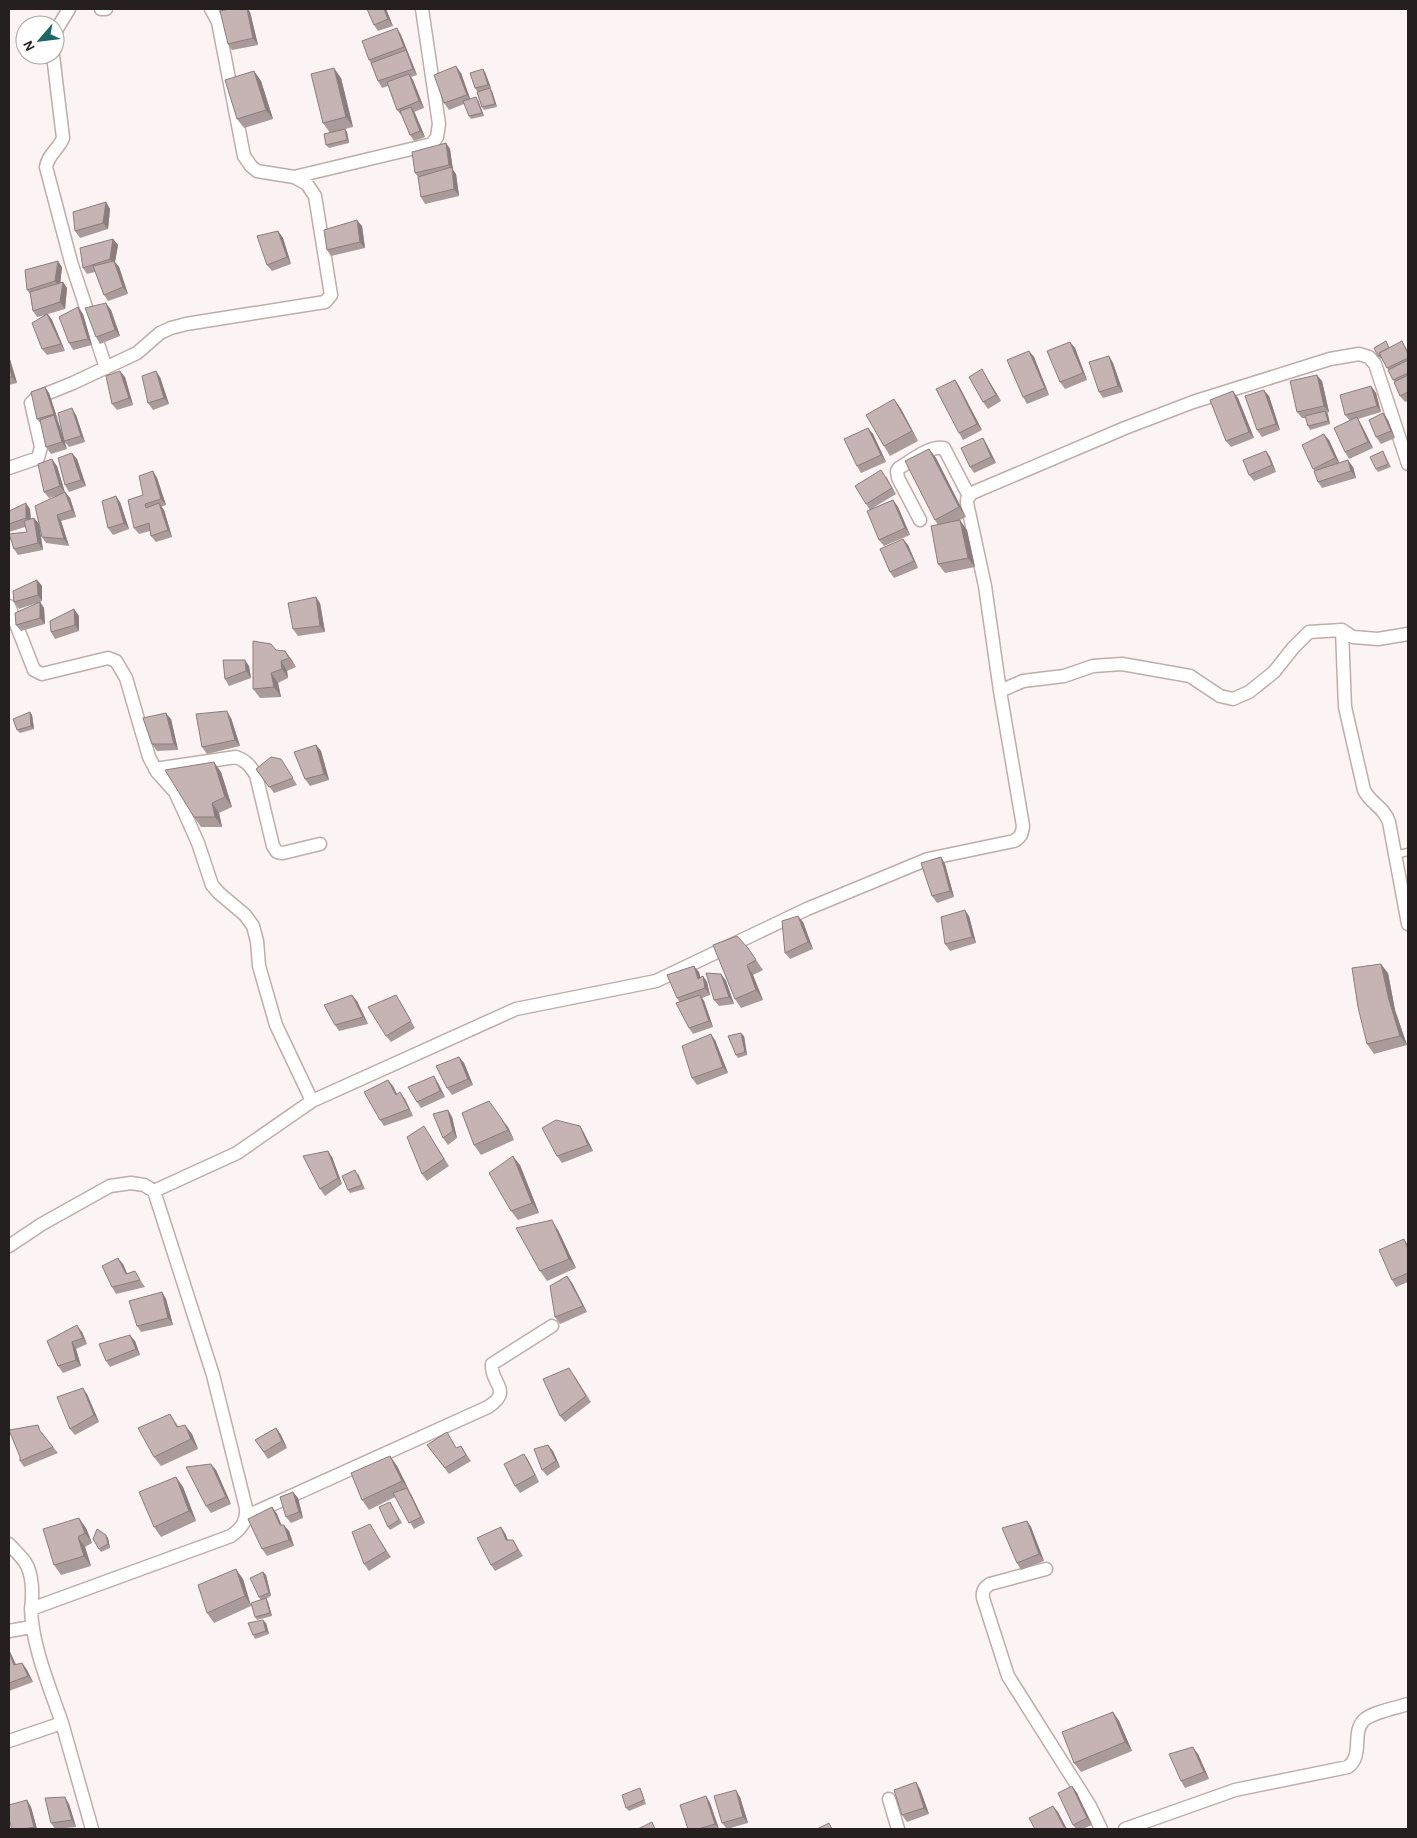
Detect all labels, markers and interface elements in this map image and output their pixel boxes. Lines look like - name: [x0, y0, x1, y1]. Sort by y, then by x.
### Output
- north arrow: [15, 15, 65, 65]
- text: N: [21, 38, 38, 53]

